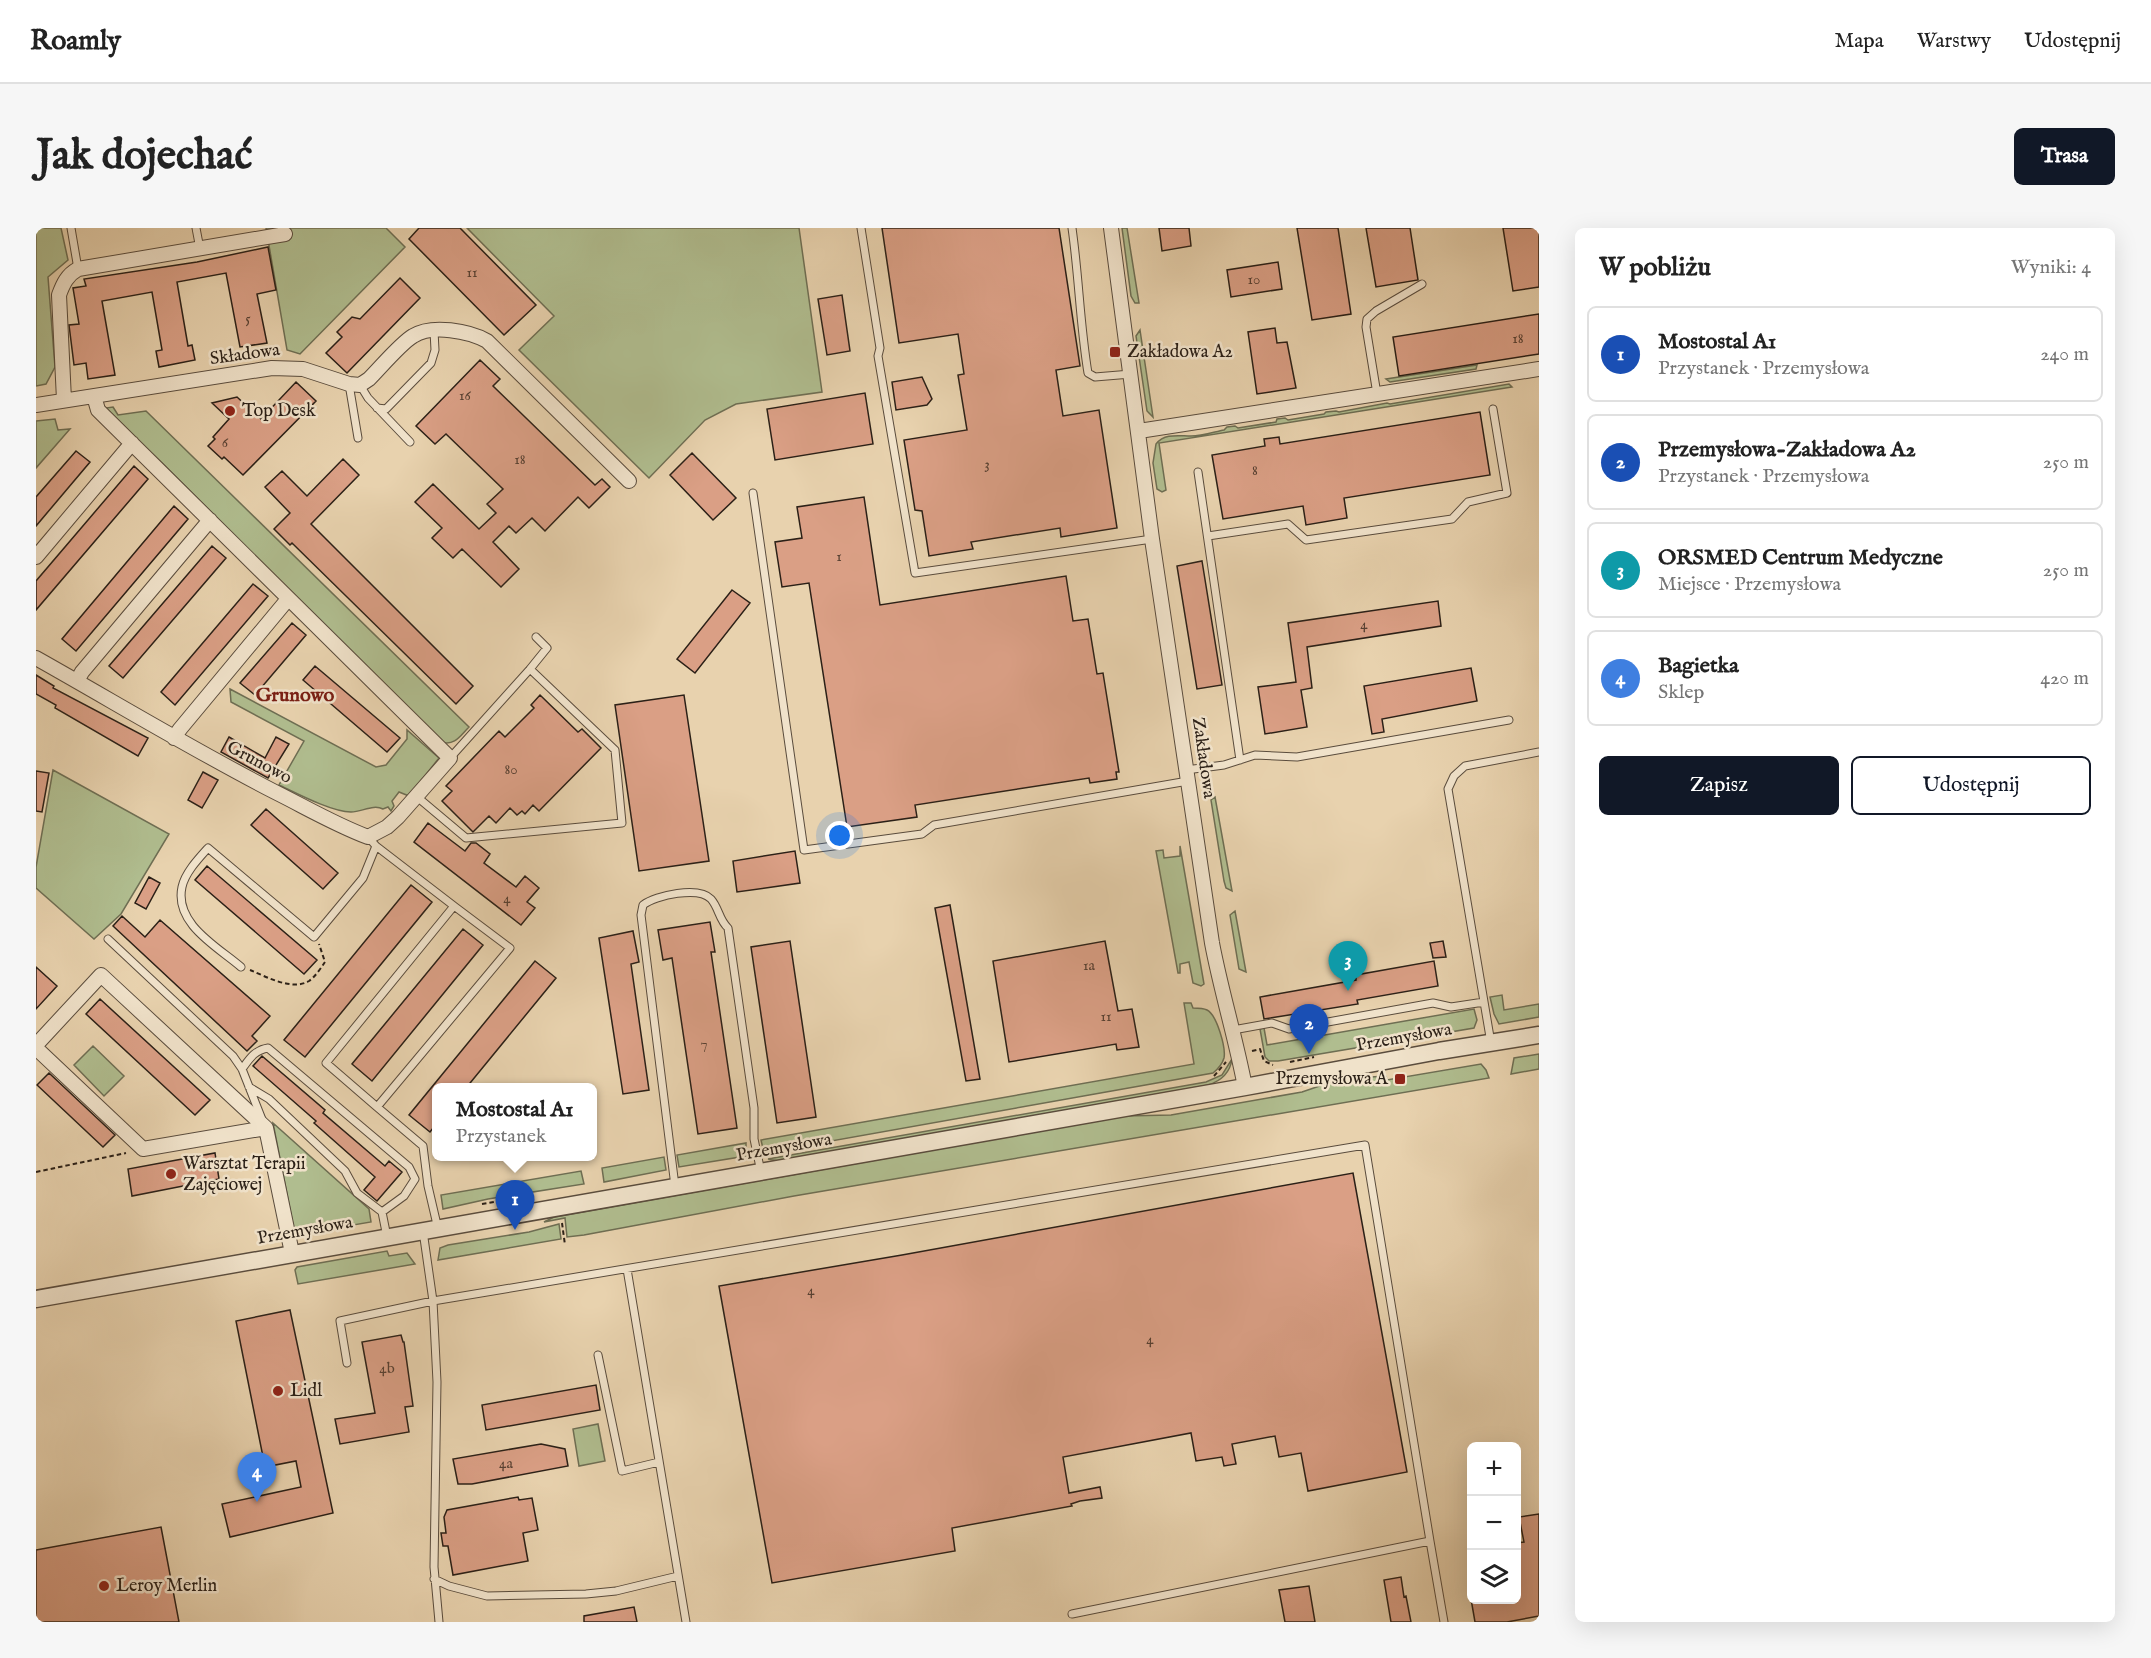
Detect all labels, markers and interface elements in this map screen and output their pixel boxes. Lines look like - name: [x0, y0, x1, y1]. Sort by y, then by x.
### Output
- text: Roamly: [30, 24, 121, 59]
- text: Mapa: [1834, 28, 1884, 55]
- text: Warstwy: [1917, 28, 1991, 55]
- text: Udostępnij: [2024, 28, 2121, 55]
- button: Trasa: [2014, 128, 2115, 185]
- text: Jak dojechać: [36, 130, 253, 183]
- text: W pobliżu: [1599, 251, 1711, 284]
- text: Wyniki: 4: [2011, 255, 2091, 280]
- house number: 11: [466, 263, 478, 282]
- house number: 10: [1248, 270, 1260, 289]
- house number: 5: [245, 309, 251, 328]
- text: Mostostal A1: [1658, 328, 1776, 356]
- house number: 18: [1512, 329, 1524, 348]
- street label: Składowa: [209, 339, 282, 371]
- place label: Zakładowa A2: [1127, 341, 1233, 364]
- text: 1: [1617, 342, 1624, 367]
- text: 240 m: [2040, 342, 2089, 367]
- marker: Zakładowa A2: [1108, 345, 1122, 359]
- text: Przystanek · Przemysłowa: [1658, 356, 1869, 381]
- house number: 16: [459, 386, 472, 405]
- place label: Top Desk: [242, 400, 316, 423]
- marker: Top Desk: [223, 404, 237, 418]
- house number: 6: [222, 433, 229, 452]
- text: Przemysłowa-Zakładowa A2: [1658, 436, 1916, 464]
- house number: 18: [514, 450, 526, 469]
- text: 2: [1616, 450, 1625, 475]
- text: 250 m: [2043, 450, 2089, 475]
- house number: 3: [984, 455, 990, 474]
- house number: 8: [1252, 461, 1258, 480]
- text: Przystanek · Przemysłowa: [1658, 464, 1869, 489]
- text: ORSMED Centrum Medyczne: [1658, 544, 1943, 572]
- house number: 1: [836, 547, 842, 566]
- text: 3: [1617, 558, 1624, 583]
- text: 250 m: [2043, 558, 2089, 583]
- text: Miejsce · Przemysłowa: [1658, 572, 1841, 597]
- house number: 4: [1360, 615, 1368, 634]
- text: Bagietka: [1658, 652, 1739, 680]
- text: 4: [1616, 666, 1625, 691]
- text: 420 m: [2040, 666, 2089, 691]
- text: Sklep: [1658, 680, 1704, 705]
- district label: Grunowo: [256, 683, 335, 708]
- street label: Zakładowa: [1186, 716, 1220, 800]
- street label: Grunowo: [222, 736, 296, 790]
- button: Zapisz: [1599, 756, 1839, 815]
- button: Udostępnij: [1851, 756, 2091, 815]
- house number: 80: [504, 760, 518, 779]
- your location: [825, 821, 854, 850]
- house number: 4: [503, 889, 511, 908]
- pin: 3: [1328, 942, 1368, 991]
- house number: 1a: [1083, 956, 1096, 975]
- pin: 2: [1290, 1004, 1328, 1054]
- house number: 11: [1100, 1007, 1112, 1026]
- street label: Przemysłowa: [1354, 1018, 1454, 1058]
- house number: 7: [700, 1034, 708, 1053]
- place label: Przemysłowa A: [1275, 1068, 1389, 1091]
- marker: Przemysłowa A: [1393, 1072, 1407, 1086]
- popup: [432, 1083, 597, 1161]
- text: Mostostal A1: [455, 1096, 574, 1124]
- text: Przystanek: [455, 1124, 547, 1149]
- street label: Przemysłowa: [734, 1128, 834, 1168]
- place label: Warsztat Terapii Zajęciowej: [183, 1153, 306, 1197]
- marker: Warsztat Terapii Zajęciowej: [164, 1167, 178, 1181]
- pin: 1: [496, 1180, 534, 1230]
- street label: Przemysłowa: [255, 1211, 355, 1251]
- house number: 4: [807, 1281, 815, 1300]
- house number: 4: [1146, 1330, 1154, 1349]
- house number: 4b: [379, 1359, 395, 1378]
- place label: Lidl: [290, 1380, 322, 1403]
- marker: Lidl: [271, 1384, 285, 1398]
- map controls: [1467, 1442, 1521, 1604]
- button: +: [1467, 1442, 1521, 1496]
- pin: 4: [238, 1452, 276, 1502]
- house number: 4a: [499, 1454, 513, 1473]
- button: −: [1467, 1496, 1521, 1550]
- button: layers: [1467, 1550, 1521, 1604]
- place label: Leroy Merlin: [116, 1575, 218, 1598]
- marker: Leroy Merlin: [97, 1579, 111, 1593]

